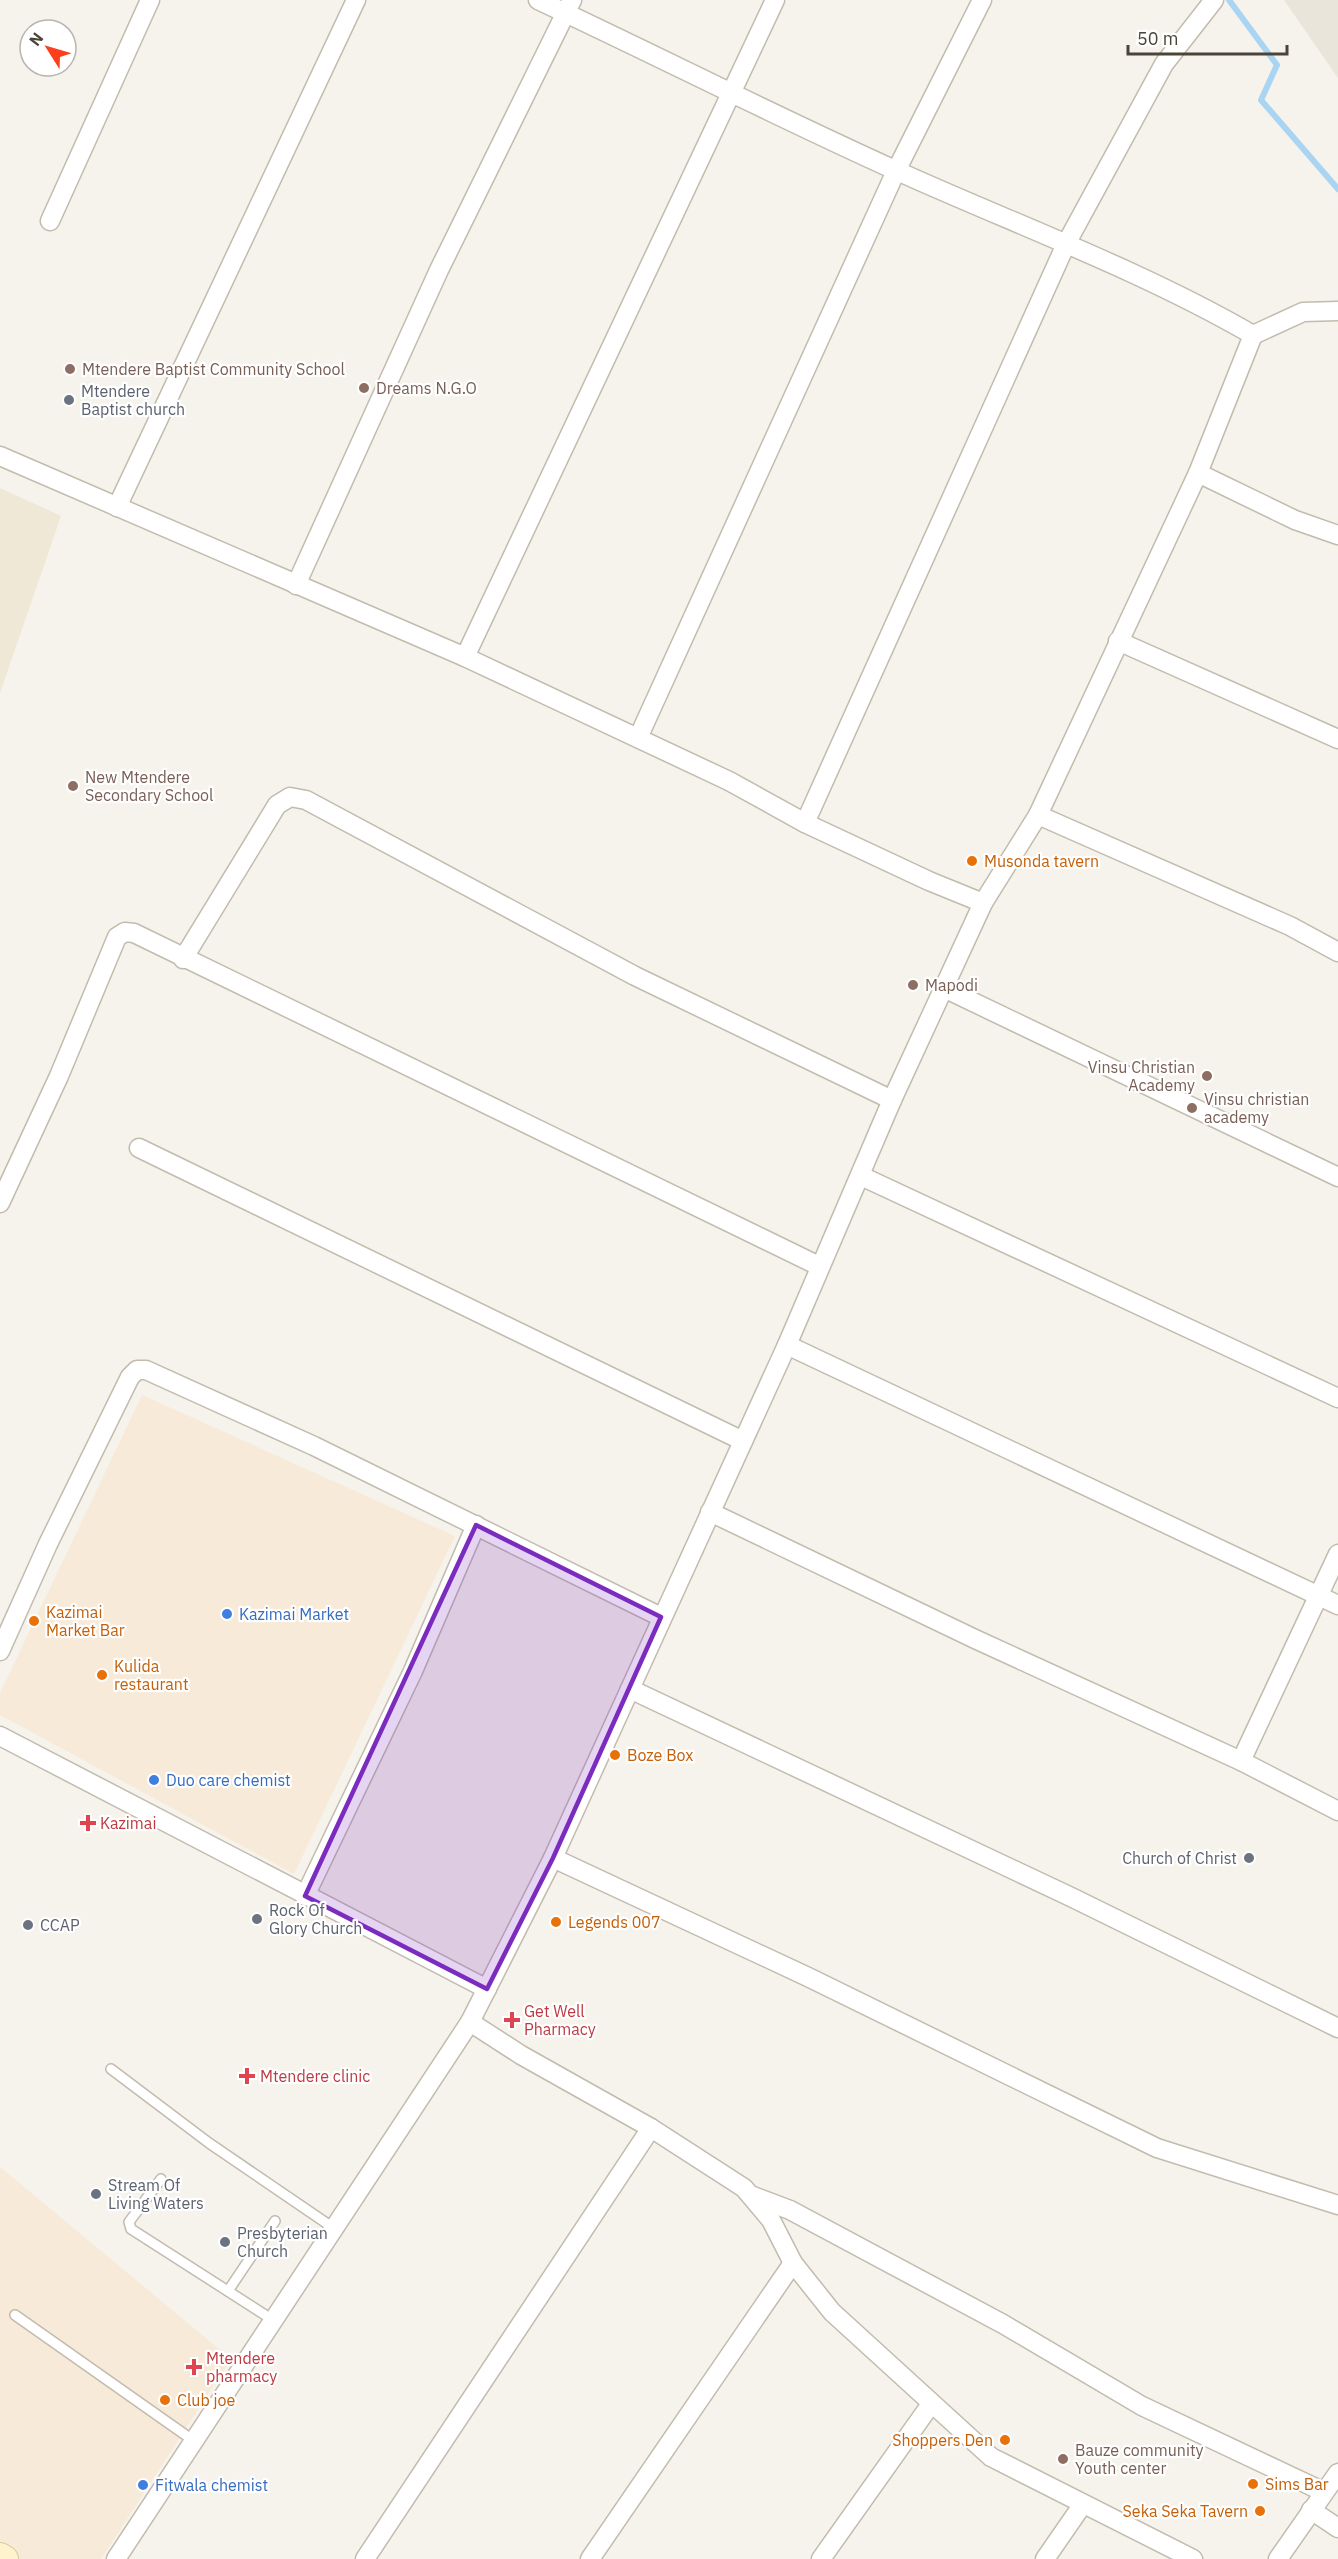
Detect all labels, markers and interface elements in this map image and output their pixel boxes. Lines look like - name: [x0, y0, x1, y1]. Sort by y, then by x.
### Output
- north arrow: [18, 18, 78, 78]
- scale bar: [1128, 18, 1287, 56]
- text: 50 m: [1137, 27, 1179, 50]
- text: N: [25, 28, 47, 50]
- place label: Mtendere Baptist Community School: [82, 359, 345, 379]
- marker: Mtendere Baptist Community School: [63, 362, 77, 376]
- place label: Dreams N.G.O: [376, 378, 477, 398]
- place label: Mtendere Baptist church: [81, 381, 185, 419]
- marker: Dreams N.G.O: [357, 381, 371, 395]
- marker: Mtendere Baptist church: [62, 393, 76, 407]
- place label: New Mtendere Secondary School: [85, 767, 213, 805]
- marker: New Mtendere Secondary School: [66, 779, 80, 793]
- place label: Musonda tavern: [984, 851, 1099, 871]
- marker: Musonda tavern: [965, 854, 979, 868]
- place label: Mapodi: [925, 975, 978, 995]
- marker: Mapodi: [906, 978, 920, 992]
- place label: Vinsu Christian Academy: [1088, 1057, 1195, 1095]
- marker: Vinsu Christian Academy: [1200, 1069, 1214, 1083]
- place label: Vinsu christian academy: [1204, 1089, 1309, 1127]
- marker: Vinsu christian academy: [1185, 1101, 1199, 1115]
- place label: Kazimai Market Bar: [46, 1602, 125, 1640]
- place label: Kazimai Market: [239, 1604, 349, 1624]
- marker: Kazimai Market: [220, 1607, 234, 1621]
- marker: Kazimai Market Bar: [27, 1614, 41, 1628]
- place label: Kulida restaurant: [114, 1656, 189, 1694]
- marker: Kulida restaurant: [95, 1668, 109, 1682]
- place label: Boze Box: [627, 1745, 693, 1765]
- marker: Boze Box: [608, 1748, 622, 1762]
- place label: Duo care chemist: [166, 1770, 291, 1790]
- marker: Duo care chemist: [147, 1773, 161, 1787]
- place label: Kazimai: [100, 1813, 156, 1833]
- marker: Kazimai: [81, 1816, 95, 1830]
- place label: Church of Christ: [1122, 1848, 1237, 1868]
- marker: Church of Christ: [1242, 1851, 1256, 1865]
- place label: Rock Of Glory Church: [269, 1900, 362, 1938]
- marker: Rock Of Glory Church: [250, 1912, 264, 1926]
- place label: Legends 007: [568, 1912, 661, 1932]
- place label: CCAP: [40, 1915, 80, 1935]
- marker: Legends 007: [549, 1915, 563, 1929]
- marker: CCAP: [21, 1918, 35, 1932]
- place label: Get Well Pharmacy: [524, 2001, 596, 2039]
- marker: Get Well Pharmacy: [505, 2013, 519, 2027]
- place label: Mtendere clinic: [260, 2066, 370, 2086]
- marker: Mtendere clinic: [238, 2067, 256, 2085]
- place label: Stream Of Living Waters: [108, 2175, 204, 2213]
- marker: Stream Of Living Waters: [89, 2187, 103, 2201]
- place label: Presbyterian Church: [237, 2223, 328, 2261]
- marker: Presbyterian Church: [218, 2235, 232, 2249]
- place label: Mtendere pharmacy: [206, 2348, 277, 2386]
- marker: Mtendere pharmacy: [187, 2360, 201, 2374]
- place label: Club joe: [177, 2390, 235, 2410]
- marker: Club joe: [158, 2393, 172, 2407]
- place label: Shoppers Den: [892, 2430, 993, 2450]
- marker: Shoppers Den: [998, 2433, 1012, 2447]
- place label: Bauze community Youth center: [1075, 2440, 1204, 2478]
- marker: Bauze community Youth center: [1056, 2452, 1070, 2466]
- place label: Sims Bar: [1265, 2474, 1329, 2494]
- place label: Fitwala chemist: [155, 2475, 268, 2495]
- marker: Sims Bar: [1246, 2477, 1260, 2491]
- marker: Fitwala chemist: [136, 2478, 150, 2492]
- place label: Seka Seka Tavern: [1123, 2501, 1248, 2521]
- marker: Seka Seka Tavern: [1253, 2504, 1267, 2518]

